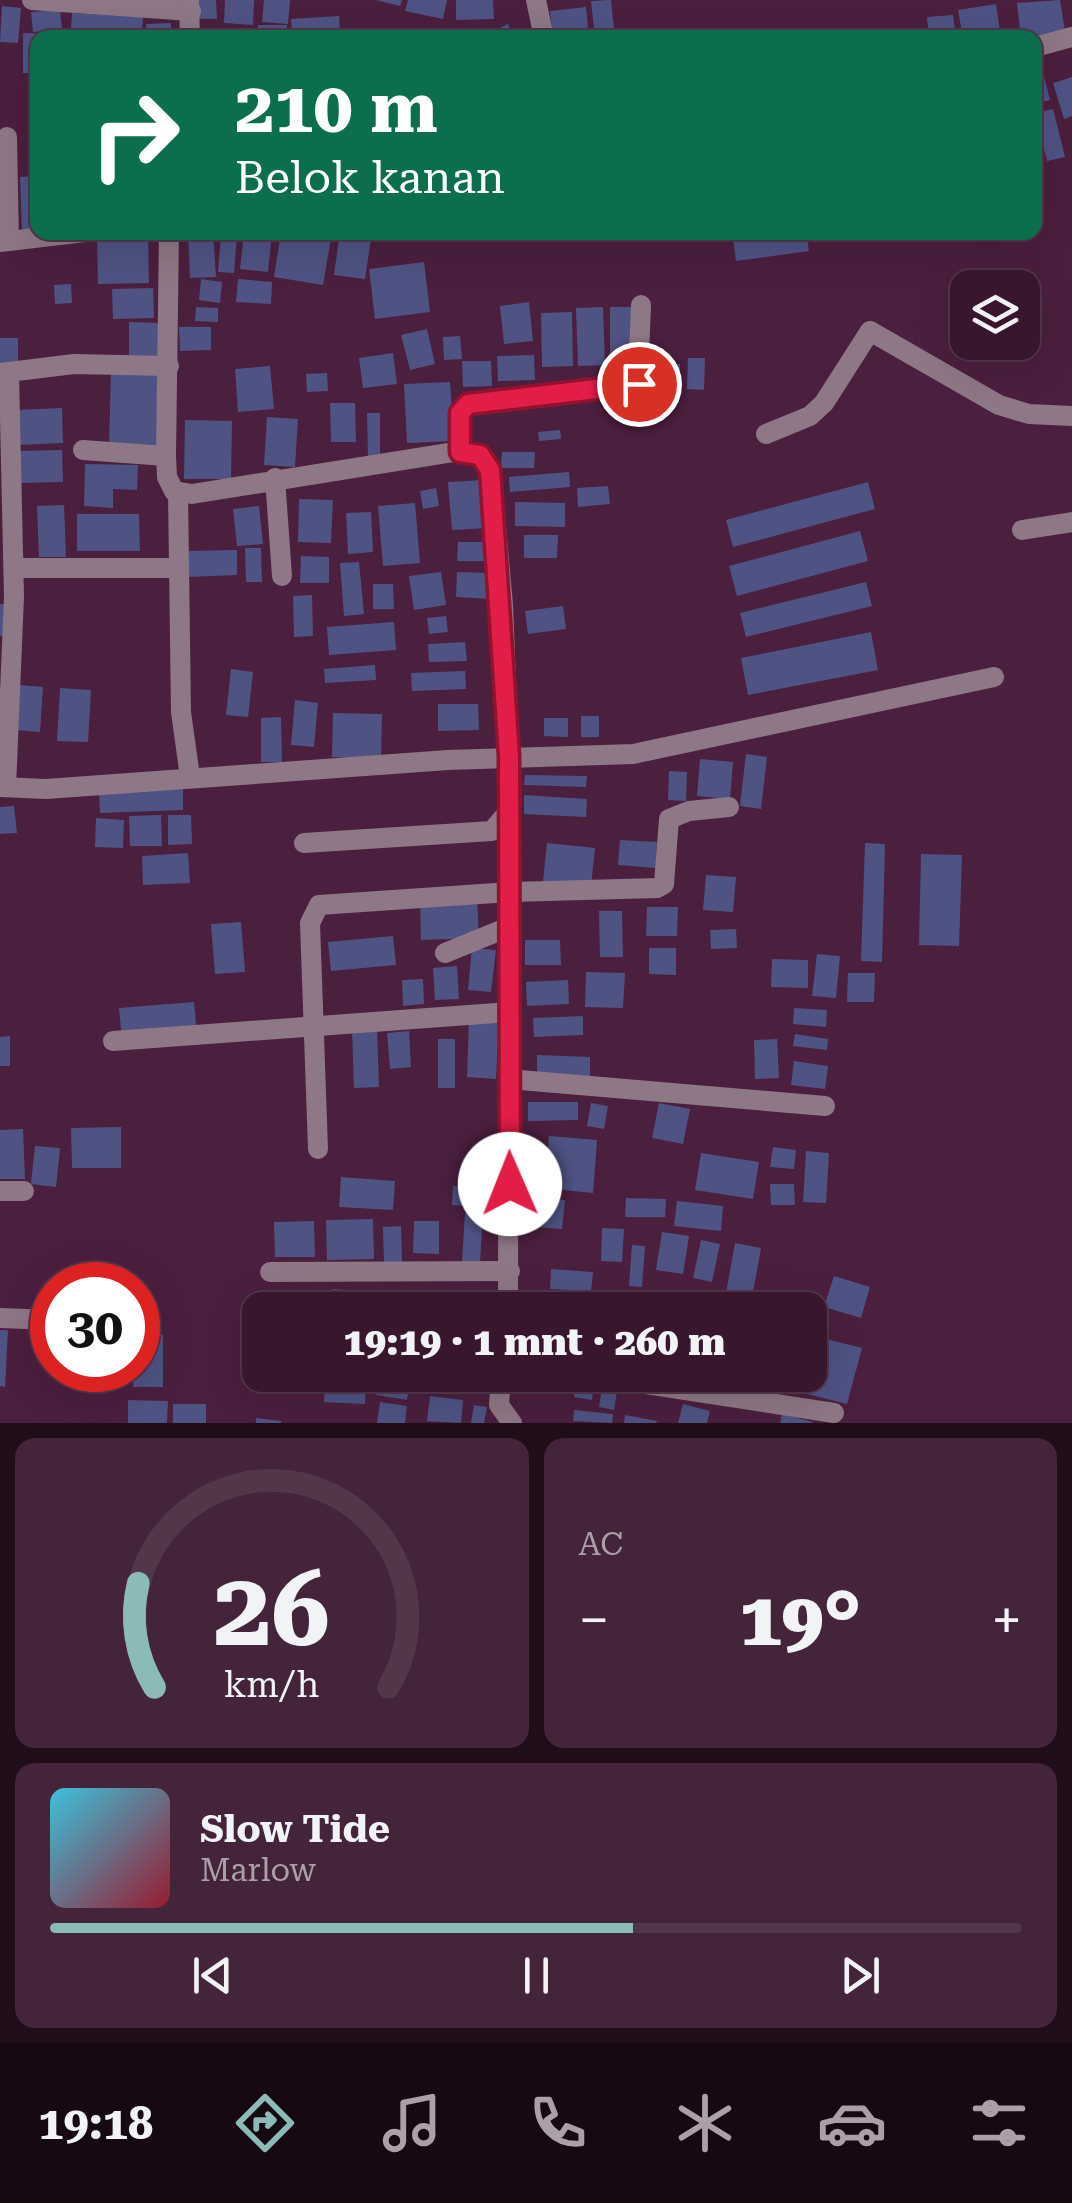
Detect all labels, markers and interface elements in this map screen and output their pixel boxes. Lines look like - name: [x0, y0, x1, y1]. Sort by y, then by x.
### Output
- text: 210 m: [235, 67, 438, 149]
- icon: right: [70, 70, 200, 200]
- text: Belok kanan: [235, 151, 505, 204]
- map controls: [950, 270, 1040, 360]
- button: layers: [950, 270, 1040, 360]
- pin: [597, 342, 682, 427]
- icon: arrive: [612, 357, 667, 412]
- position arrow: [458, 1132, 562, 1236]
- speed limit sign: 30: [30, 1262, 160, 1392]
- text: 19:19 · 1 mnt · 260 m: [343, 1320, 726, 1364]
- text: AC: [579, 1525, 623, 1563]
- text: 26: [214, 1549, 330, 1670]
- text: 19°: [739, 1575, 861, 1663]
- text: −: [579, 1588, 609, 1652]
- text: +: [991, 1588, 1022, 1652]
- text: km/h: [224, 1664, 320, 1706]
- text: Slow Tide: [200, 1807, 390, 1851]
- text: Marlow: [200, 1851, 316, 1889]
- icon: previous: [185, 1948, 240, 2003]
- icon: pause: [509, 1948, 564, 2003]
- icon: next: [833, 1948, 888, 2003]
- icon: directions: [230, 2088, 300, 2158]
- icon: music: [377, 2088, 447, 2158]
- icon: phone: [523, 2088, 593, 2158]
- icon: climate: [670, 2088, 740, 2158]
- icon: car: [817, 2088, 887, 2158]
- icon: filters: [964, 2088, 1034, 2158]
- text: 19:18: [38, 2097, 153, 2150]

